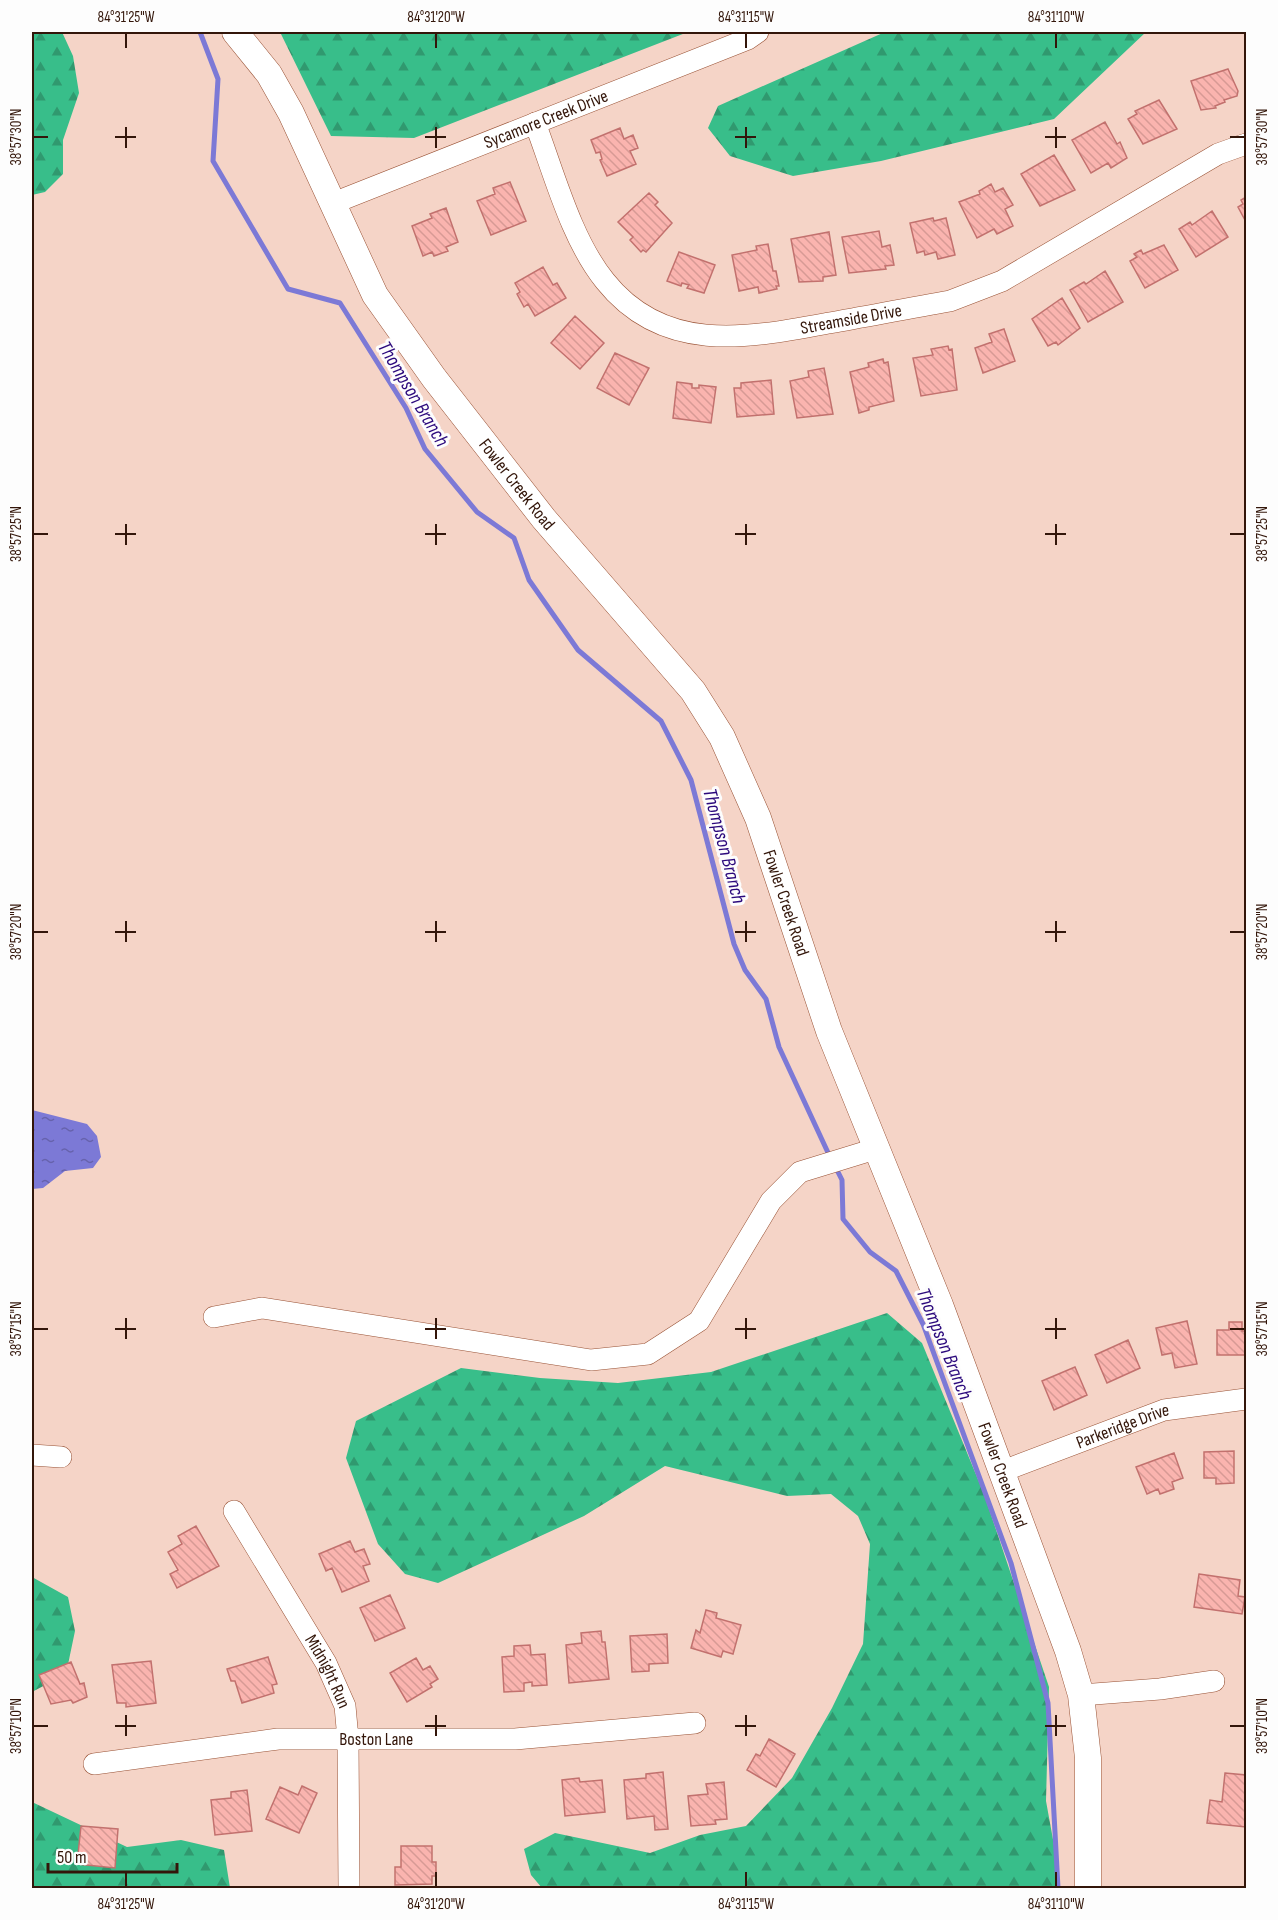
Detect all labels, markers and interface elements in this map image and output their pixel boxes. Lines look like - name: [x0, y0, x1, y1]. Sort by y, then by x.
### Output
- text: 84°31'25"W: [98, 8, 155, 27]
- text: 84°31'20"W: [407, 8, 465, 27]
- text: 84°31'15"W: [718, 8, 774, 27]
- text: 84°31'10"W: [1028, 8, 1085, 27]
- street label: Sycamore Creek Drive: [481, 85, 611, 153]
- text: 38°57'30"N: [7, 109, 26, 165]
- text: 38°57'30"N: [1253, 109, 1272, 165]
- street label: Streamside Drive: [799, 299, 903, 339]
- water label: Thompson Branch: [372, 337, 454, 451]
- street label: Fowler Creek Road: [475, 434, 559, 534]
- text: 38°57'25"N: [7, 506, 26, 562]
- text: 38°57'25"N: [1253, 506, 1272, 562]
- water label: Thompson Branch: [697, 786, 751, 906]
- street label: Fowler Creek Road: [759, 847, 814, 959]
- text: 38°57'20"N: [7, 904, 26, 960]
- text: 38°57'20"N: [1253, 904, 1272, 960]
- water label: Thompson Branch: [911, 1285, 977, 1403]
- text: 38°57'15"N: [7, 1301, 26, 1357]
- text: 38°57'15"N: [1253, 1301, 1272, 1357]
- street label: Parkeridge Drive: [1073, 1399, 1170, 1453]
- street label: Fowler Creek Road: [974, 1420, 1032, 1531]
- street label: Midnight Run: [301, 1631, 355, 1711]
- text: 38°57'10"N: [7, 1698, 26, 1754]
- text: 38°57'10"N: [1253, 1698, 1272, 1754]
- street label: Boston Lane: [339, 1729, 413, 1750]
- scale bar: [48, 1836, 177, 1874]
- text: 50 m: [57, 1847, 87, 1868]
- text: 84°31'25"W: [98, 1895, 155, 1914]
- text: 84°31'20"W: [407, 1895, 465, 1914]
- text: 84°31'15"W: [718, 1895, 774, 1914]
- text: 84°31'10"W: [1028, 1895, 1085, 1914]

